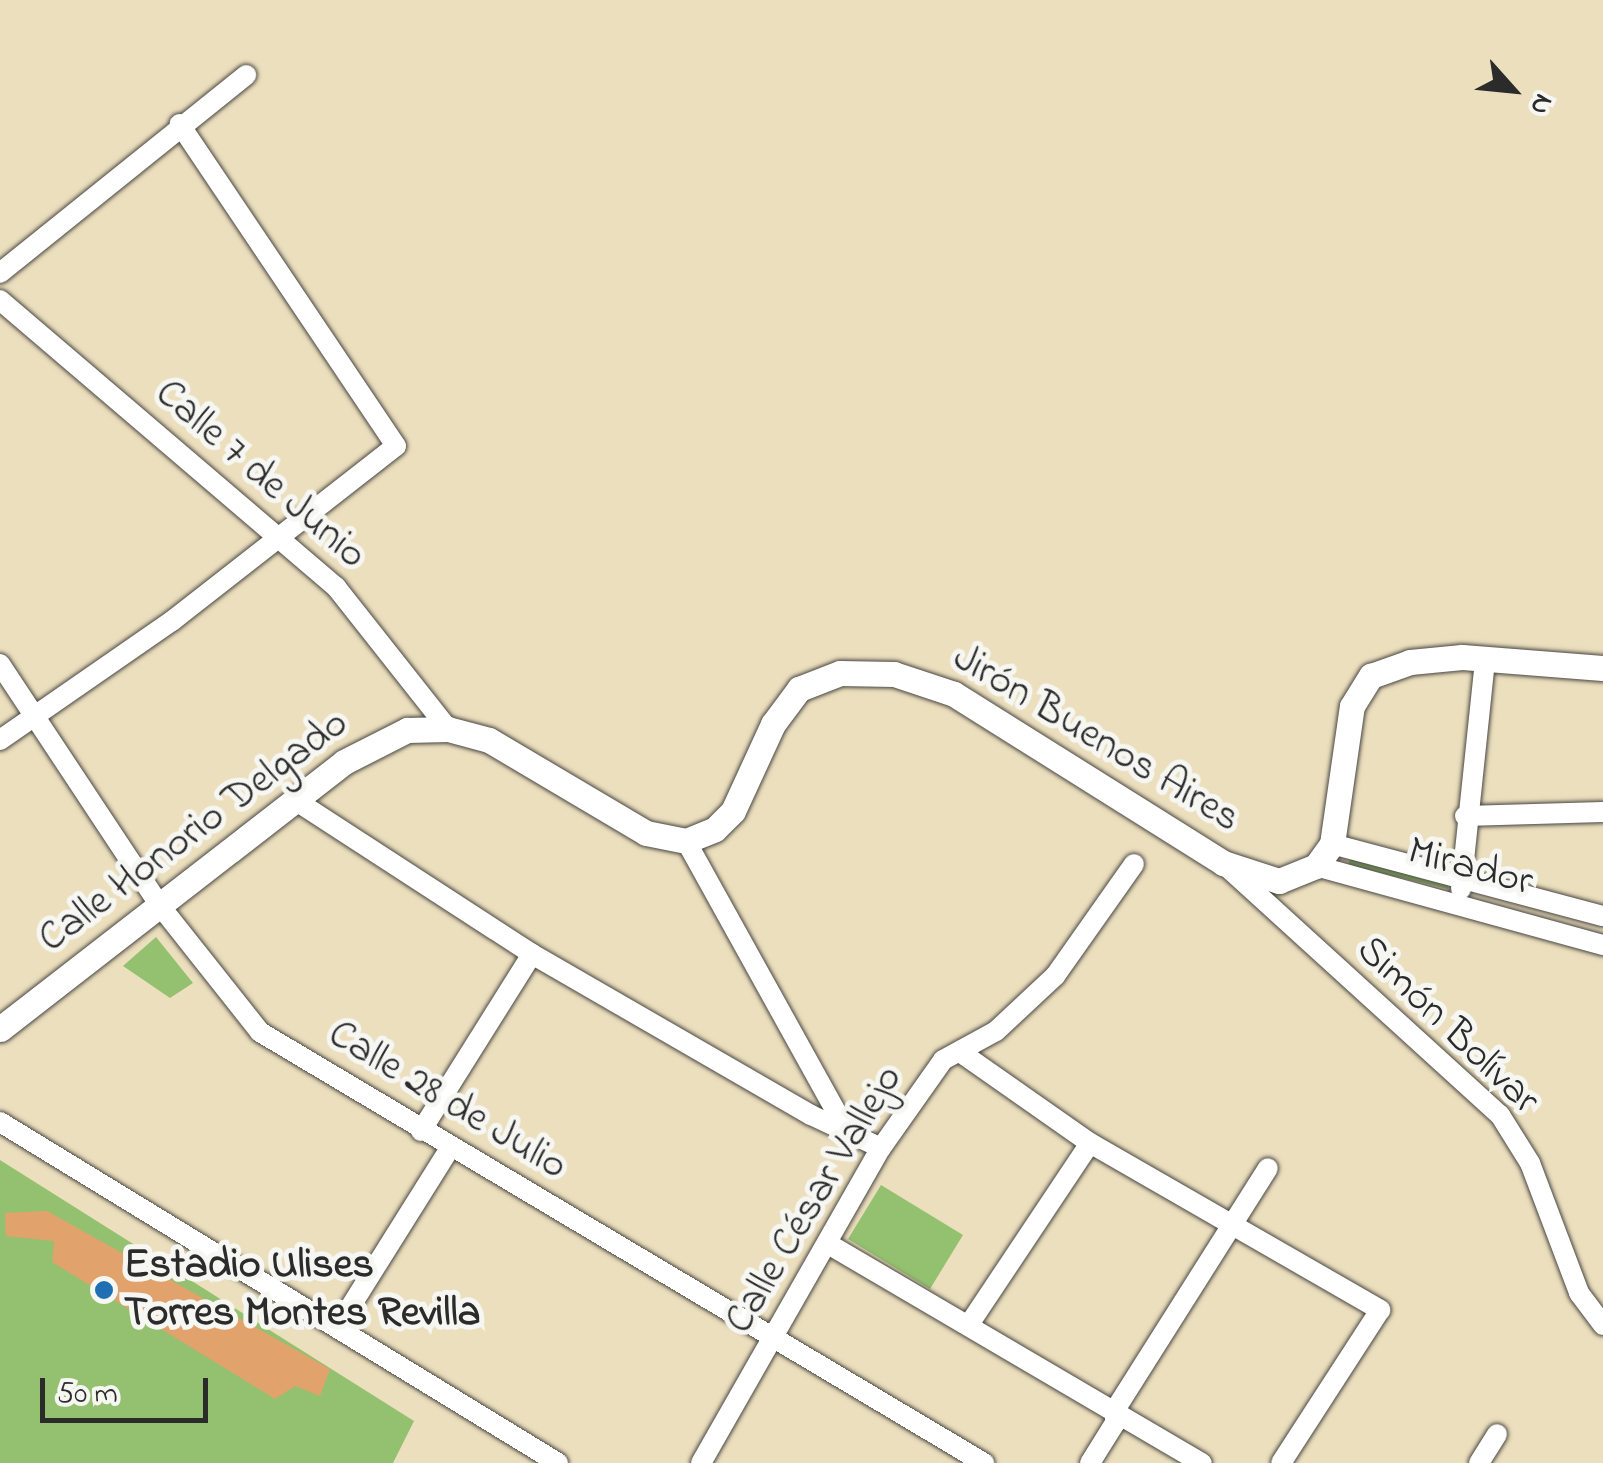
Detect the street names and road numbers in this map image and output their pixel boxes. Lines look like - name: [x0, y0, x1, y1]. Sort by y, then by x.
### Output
- street label: Calle 7 de Junio: [144, 369, 376, 581]
- street label: Jirón Buenos Aires: [943, 633, 1249, 845]
- street label: Calle Honorio Delgado: [29, 699, 359, 965]
- street label: Mirador: [1402, 827, 1538, 909]
- street label: Simón Bolívar: [1345, 926, 1549, 1126]
- street label: Calle 28 de Julio: [318, 1010, 576, 1192]
- street label: Calle César Vallejo: [715, 1057, 915, 1343]

